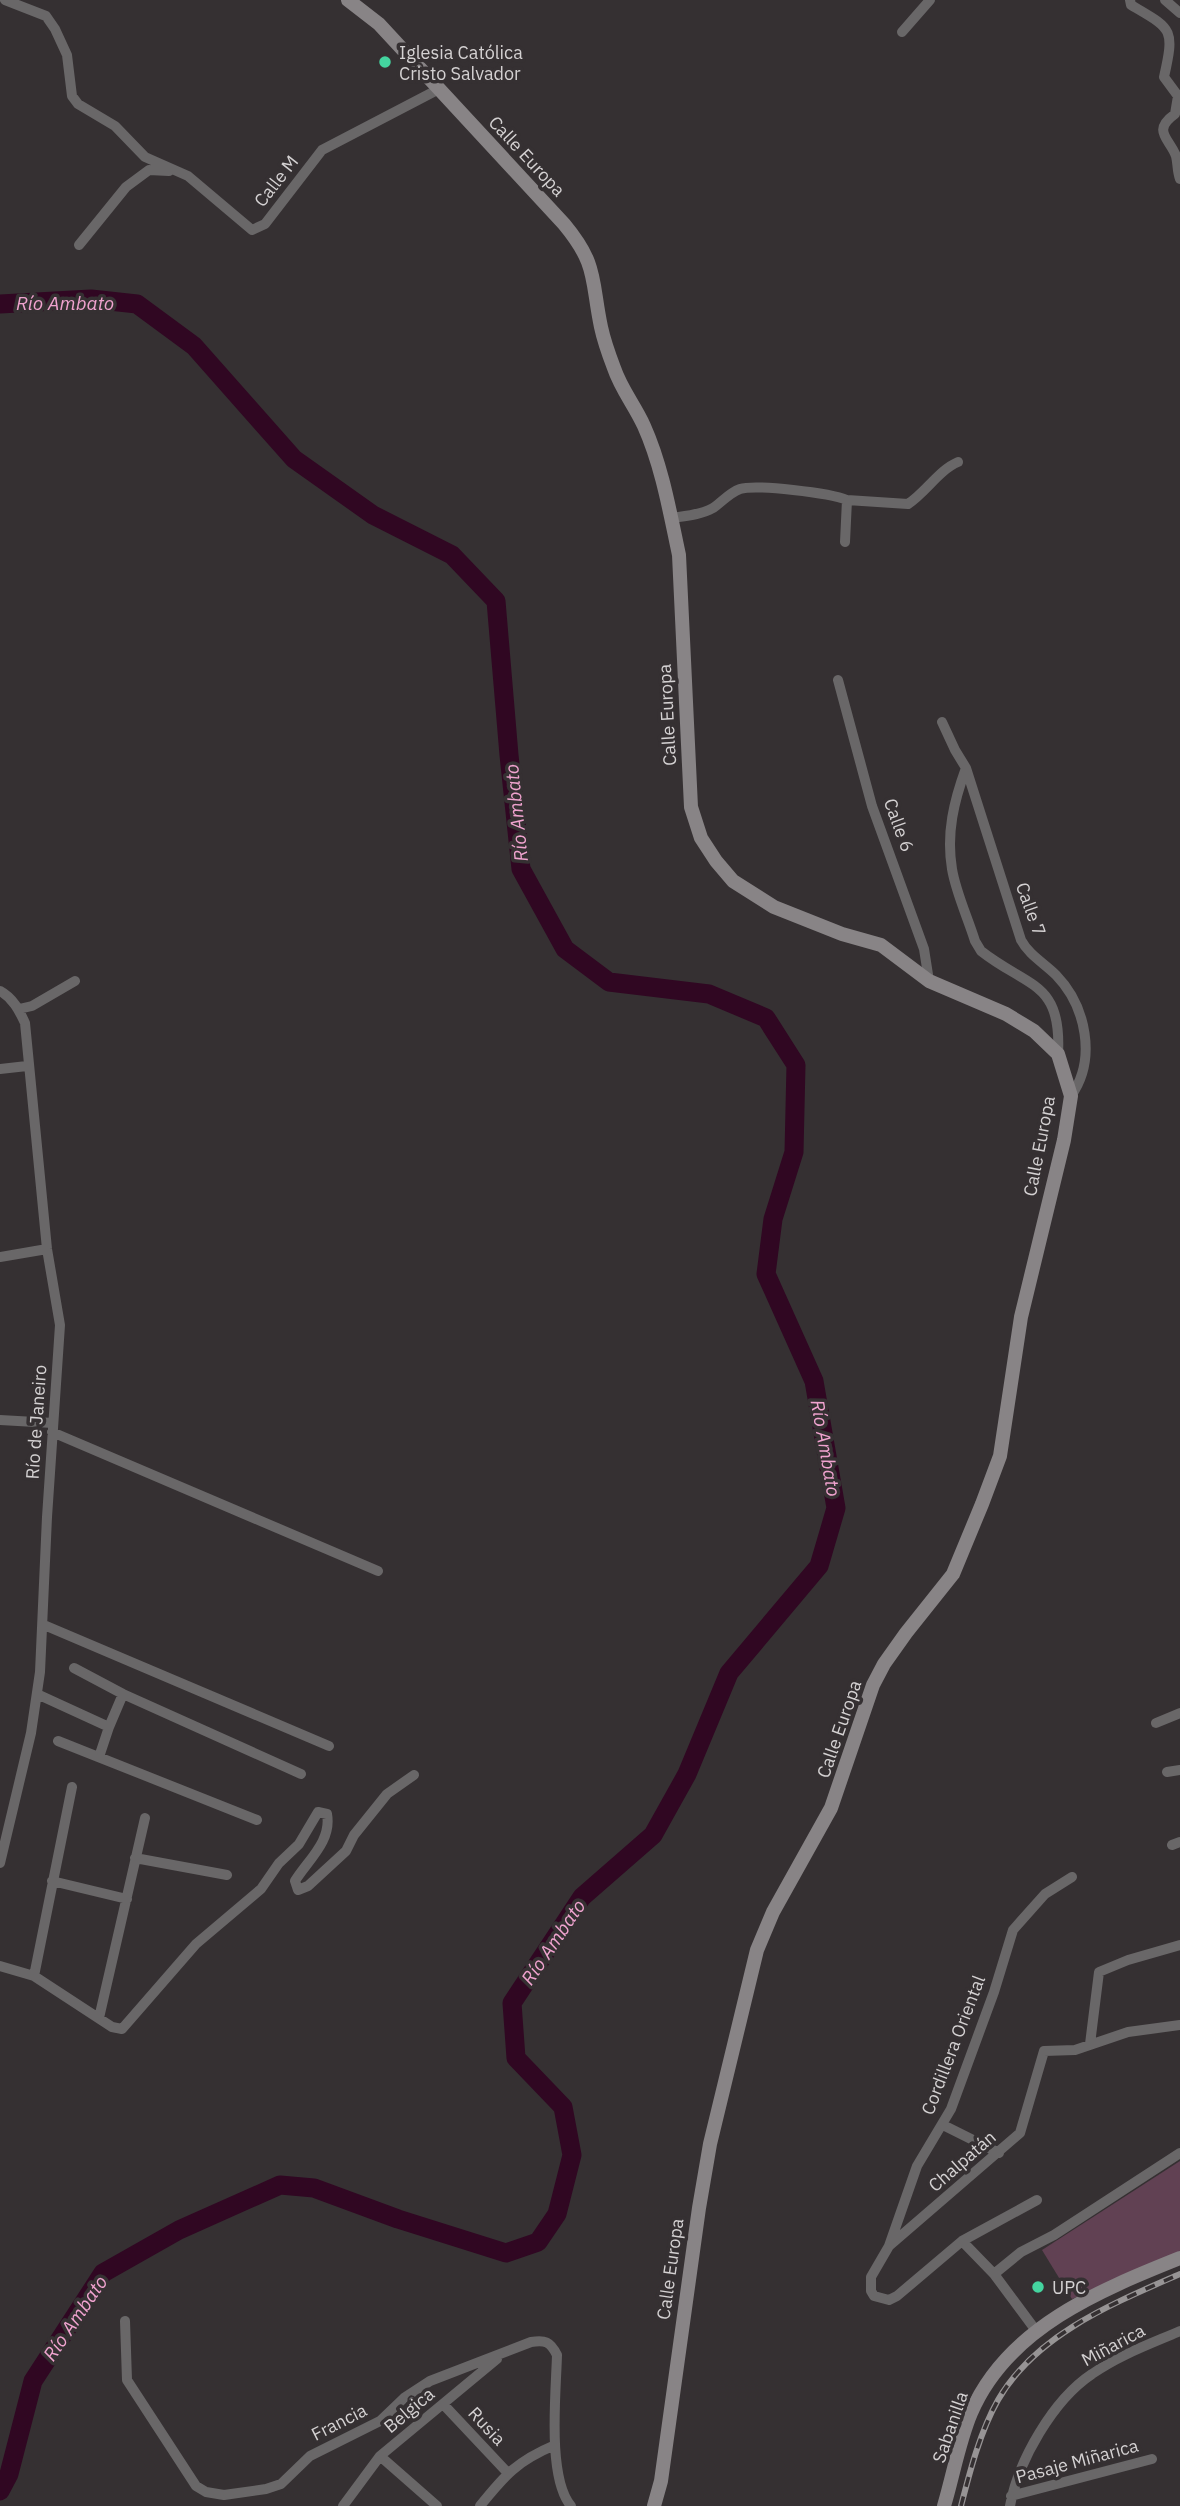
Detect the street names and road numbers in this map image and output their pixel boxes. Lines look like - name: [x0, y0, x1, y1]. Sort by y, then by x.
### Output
- street label: Calle Europa: [484, 111, 570, 201]
- street label: Calle M: [249, 151, 303, 211]
- street label: Calle Europa: [653, 663, 681, 767]
- street label: Calle 6: [879, 795, 919, 855]
- street label: Calle 7: [1011, 879, 1051, 939]
- street label: Calle Europa: [1018, 1093, 1060, 1198]
- street label: Río de Janeiro: [21, 1364, 51, 1480]
- street label: Calle Europa: [812, 1677, 867, 1781]
- street label: Cordillera Oriental: [916, 1972, 990, 2118]
- street label: Chalpatán: [923, 2125, 1001, 2197]
- street label: Calle Europa: [652, 2217, 689, 2321]
- street label: Miñarica: [1077, 2319, 1149, 2371]
- street label: Belgica: [379, 2382, 439, 2438]
- street label: Sabanilla: [927, 2388, 973, 2466]
- street label: Francia: [307, 2398, 371, 2446]
- street label: Rusia: [463, 2402, 511, 2450]
- street label: Pasaje Miñarica: [1013, 2433, 1141, 2488]

